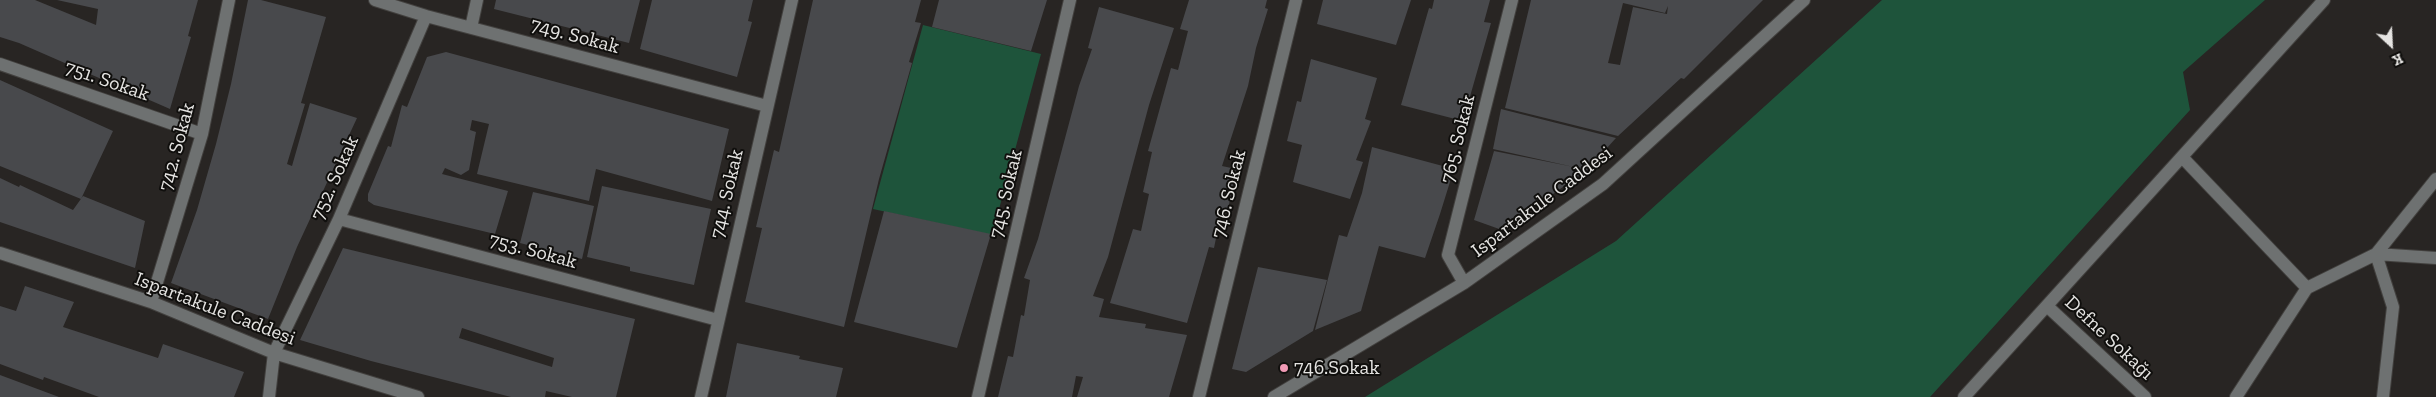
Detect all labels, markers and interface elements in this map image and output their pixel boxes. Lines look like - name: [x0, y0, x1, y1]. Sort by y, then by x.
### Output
- street label: 749. Sokak: [528, 13, 622, 59]
- north arrow: [2366, 20, 2416, 70]
- text: K: [2390, 49, 2405, 69]
- street label: 751. Sokak: [62, 55, 152, 107]
- street label: 765. Sokak: [1435, 92, 1481, 186]
- street label: 742. Sokak: [154, 100, 200, 194]
- street label: 752. Sokak: [306, 132, 364, 224]
- street label: Ispartakule Caddesi: [1467, 141, 1617, 263]
- street label: 744. Sokak: [705, 147, 749, 241]
- street label: 745. Sokak: [984, 147, 1028, 241]
- street label: 746. Sokak: [1206, 147, 1252, 241]
- street label: 753. Sokak: [487, 228, 579, 274]
- street label: Ispartakule Caddesi: [131, 267, 299, 351]
- street label: Defne Sokağı: [2060, 291, 2158, 385]
- place label: 746.Sokak: [1294, 356, 1380, 380]
- marker: 746.Sokak: [1278, 362, 1290, 374]

